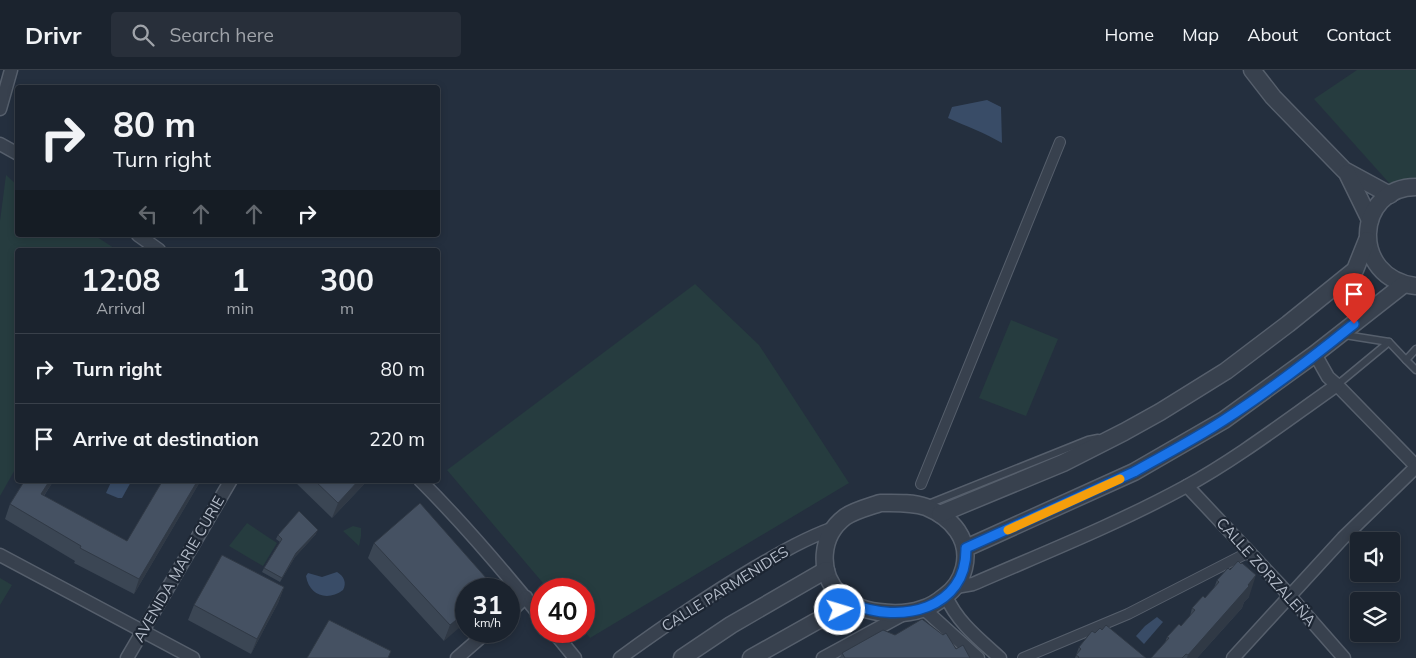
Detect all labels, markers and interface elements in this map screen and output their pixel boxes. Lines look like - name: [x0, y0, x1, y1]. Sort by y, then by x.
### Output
- search box: [111, 12, 461, 57]
- text: Drivr: [25, 20, 81, 50]
- icon: search: [129, 21, 157, 49]
- text: Search here: [169, 23, 274, 47]
- text: Home: [1104, 23, 1154, 46]
- text: Map: [1182, 23, 1219, 46]
- text: About: [1247, 23, 1298, 46]
- text: Contact: [1326, 23, 1391, 46]
- text: 80 m: [113, 102, 196, 146]
- icon: right: [30, 105, 95, 170]
- text: Turn right: [113, 145, 211, 173]
- icon: left: [134, 200, 162, 228]
- icon: ahead: [187, 200, 215, 228]
- icon: ahead: [240, 200, 268, 228]
- icon: right: [293, 200, 321, 228]
- text: 12:08: [81, 261, 161, 299]
- text: 1: [231, 261, 249, 299]
- text: 300: [320, 261, 374, 299]
- pin: [1333, 273, 1375, 324]
- icon: arrive: [1340, 280, 1368, 308]
- text: Arrival: [96, 298, 145, 318]
- text: min: [227, 298, 254, 318]
- text: m: [340, 298, 354, 318]
- icon: right: [30, 355, 58, 383]
- text: Turn right: [73, 357, 162, 381]
- text: 80 m: [381, 357, 425, 381]
- icon: arrive: [30, 425, 58, 453]
- text: Arrive at destination: [73, 427, 259, 451]
- text: 220 m: [369, 427, 425, 451]
- street label: AVENIDA MARIE CURIE: [129, 492, 228, 645]
- street label: CALLE ZORZALEÑA: [1213, 513, 1320, 630]
- map controls: [1350, 532, 1400, 642]
- button: sound: [1350, 532, 1400, 582]
- street label: CALLE PARMENIDES: [658, 542, 792, 635]
- speed limit sign: 40: [530, 578, 595, 643]
- position arrow: [813, 583, 865, 635]
- text: 31: [472, 589, 503, 620]
- button: layers: [1350, 592, 1400, 642]
- text: km/h: [474, 615, 501, 630]

